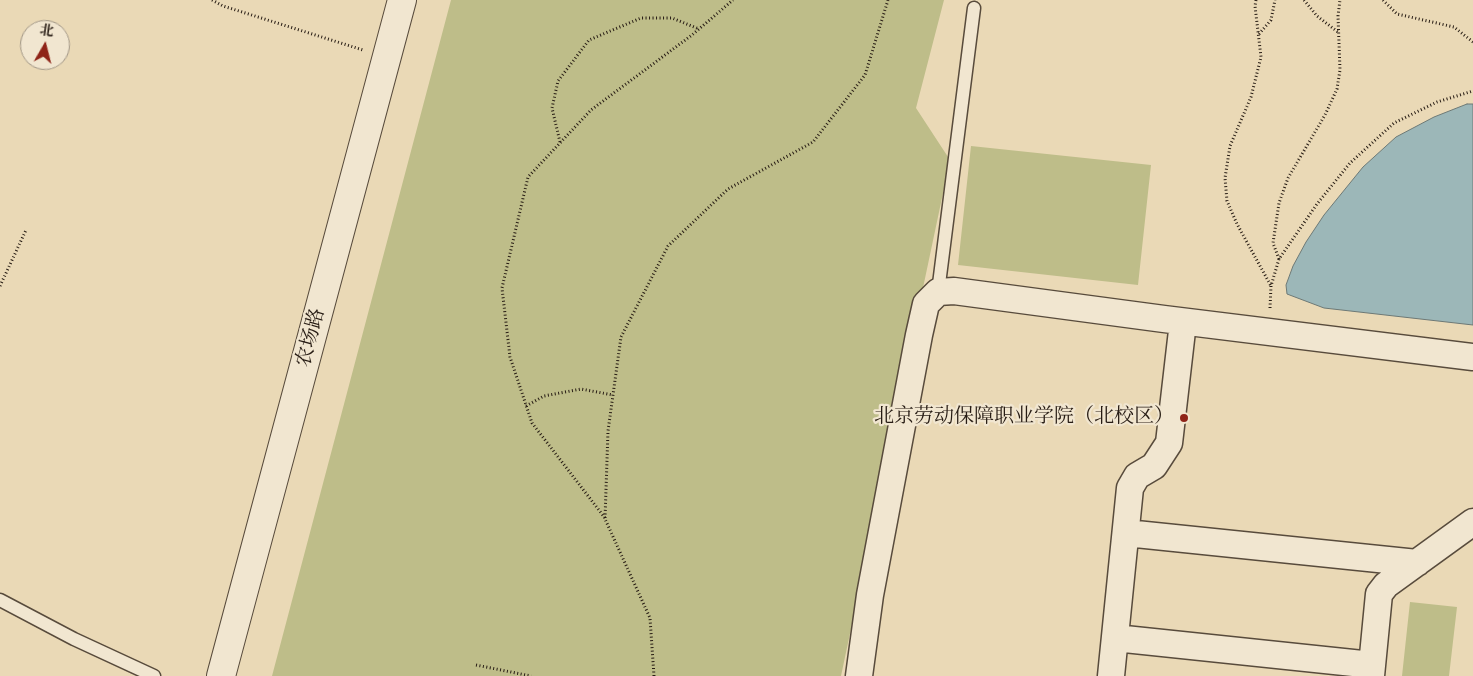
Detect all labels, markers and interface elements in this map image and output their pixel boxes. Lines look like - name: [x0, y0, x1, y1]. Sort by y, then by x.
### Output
- north arrow: [20, 20, 70, 70]
- text: 北: [39, 21, 55, 41]
- street label: 农场路: [293, 306, 331, 370]
- place label: 北京劳动保障职业学院（北校区）: [874, 406, 1174, 430]
- marker: 北京劳动保障职业学院（北校区）: [1178, 412, 1190, 424]

